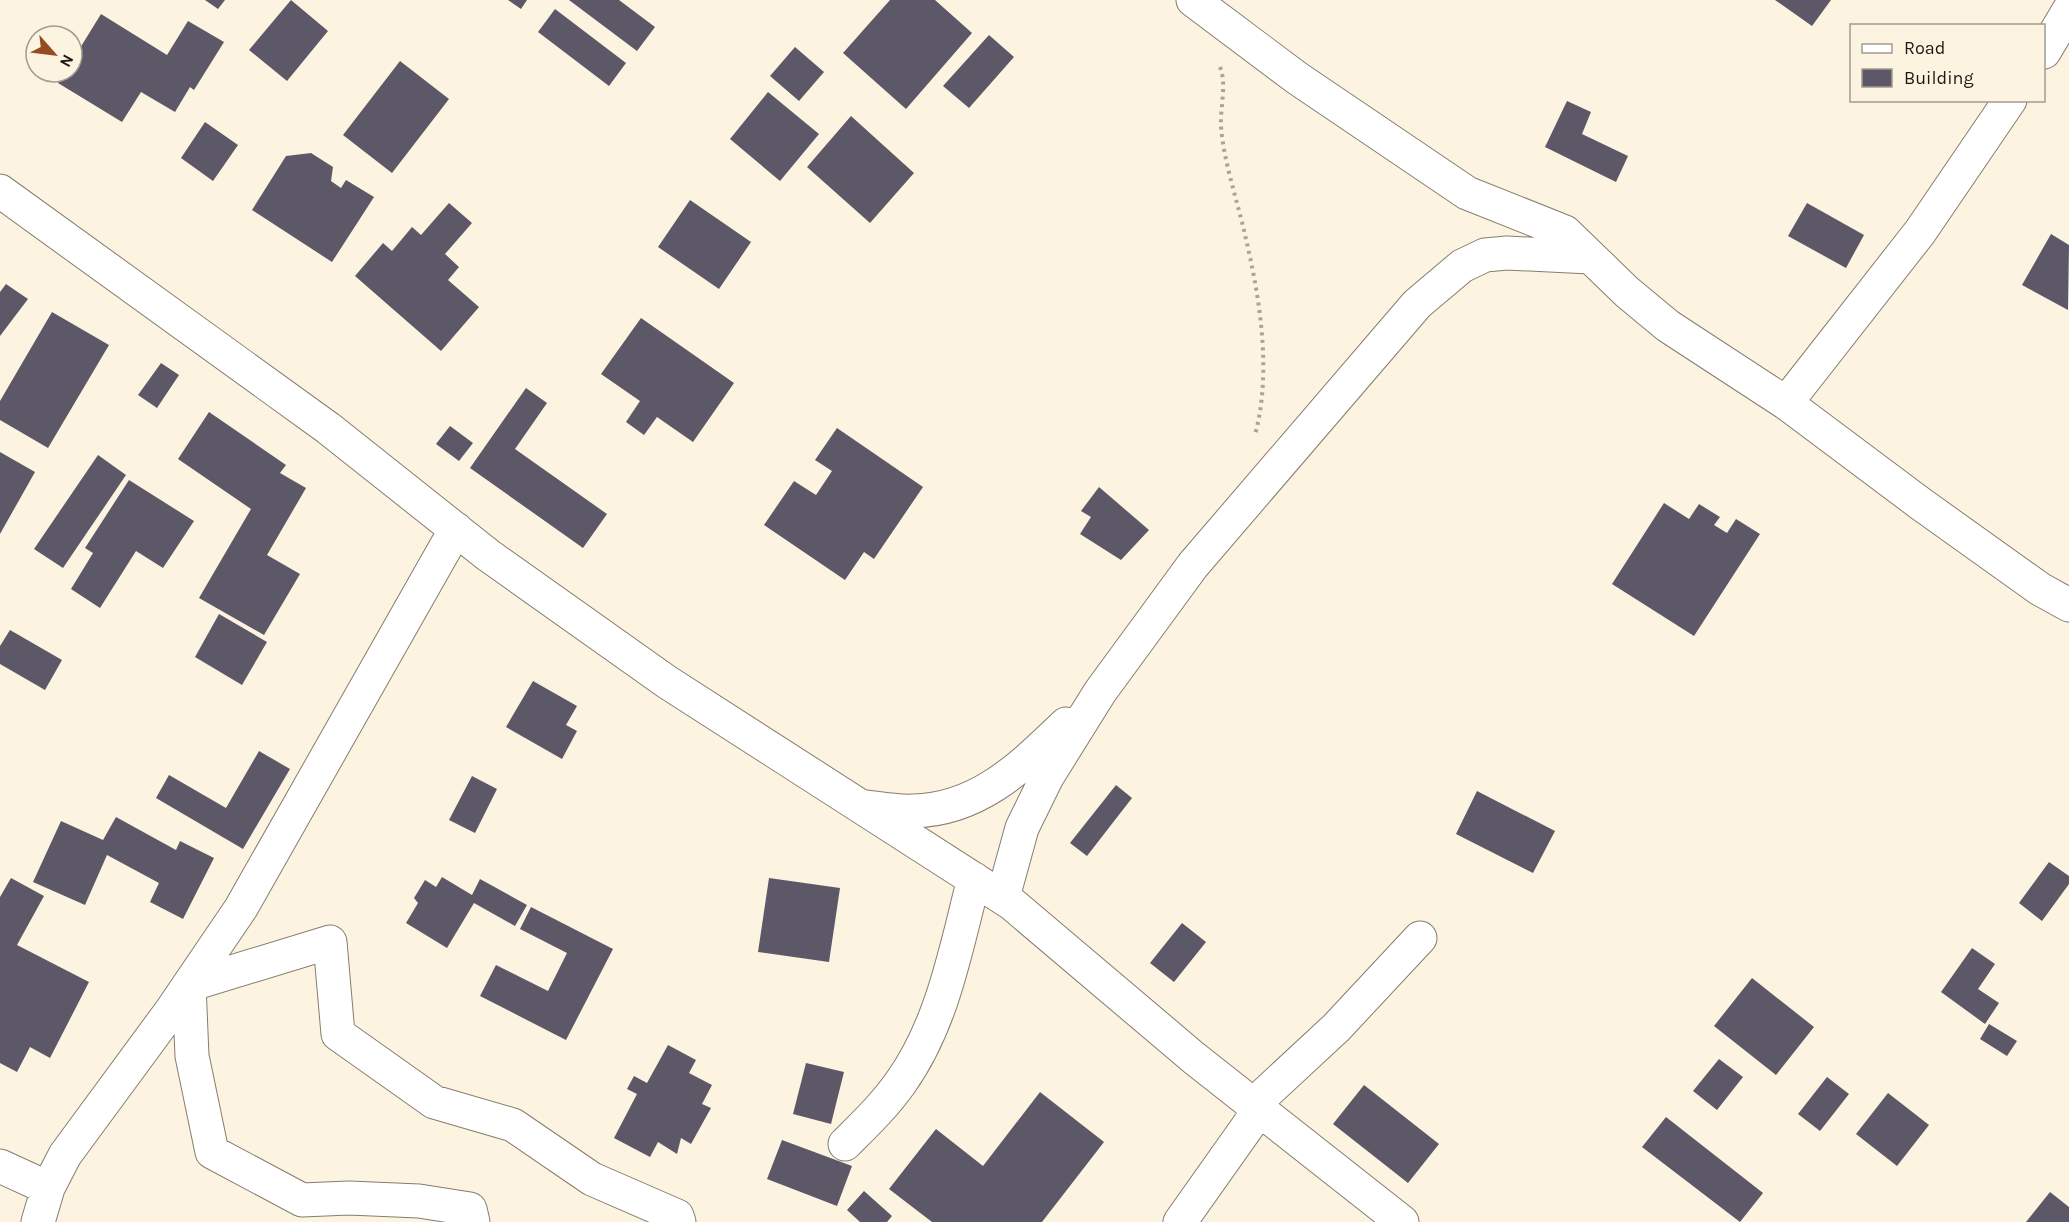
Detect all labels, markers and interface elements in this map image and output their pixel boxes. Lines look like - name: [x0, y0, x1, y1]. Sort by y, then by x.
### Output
- north arrow: [24, 24, 84, 84]
- legend: [1850, 24, 2045, 102]
- text: Road: [1904, 37, 1945, 59]
- text: N: [56, 51, 78, 70]
- text: Building: [1904, 67, 1974, 89]

